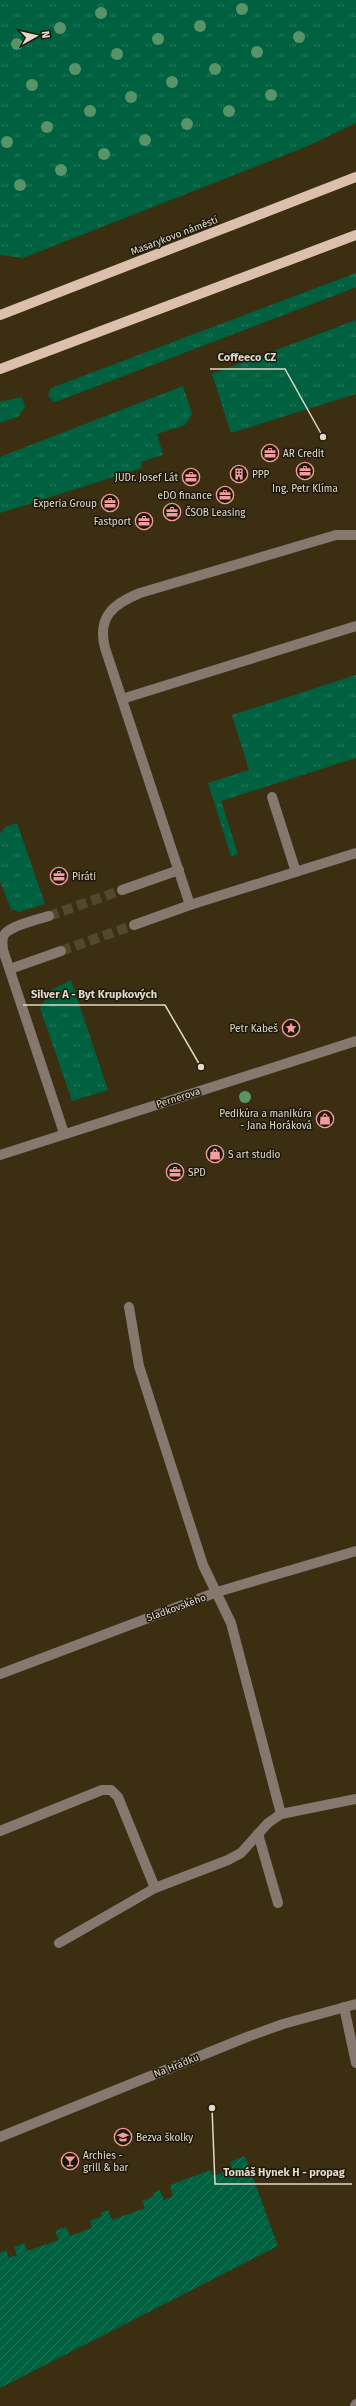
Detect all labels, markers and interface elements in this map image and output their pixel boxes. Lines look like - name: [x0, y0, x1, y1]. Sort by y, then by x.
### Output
- north arrow: [16, 16, 56, 56]
- text: N: [38, 30, 52, 39]
- street label: Masarykovo náměstí: [129, 213, 220, 258]
- callout: Coffeeco CZ: [210, 346, 285, 369]
- text: Coffeeco CZ: [218, 351, 276, 364]
- office icon: AR Credit: [260, 443, 280, 463]
- place label: AR Credit: [283, 448, 325, 460]
- office icon: Ing. Petr Klíma: [295, 461, 315, 481]
- building icon: PPP: [229, 464, 249, 484]
- office icon: JUDr. Josef Lát: [181, 467, 201, 487]
- place label: PPP: [252, 469, 270, 481]
- place label: JUDr. Josef Lát: [115, 472, 178, 484]
- place label: Ing. Petr Klíma: [272, 482, 338, 495]
- office icon: eDO finance: [215, 485, 235, 505]
- place label: eDO finance: [158, 490, 212, 502]
- office icon: Experia Group: [100, 493, 120, 513]
- place label: Experia Group: [33, 498, 97, 510]
- office icon: ČSOB Leasing: [162, 502, 182, 522]
- place label: ČSOB Leasing: [185, 505, 246, 519]
- office icon: Fastport: [134, 511, 154, 531]
- place label: Fastport: [94, 516, 131, 528]
- office icon: Piráti: [49, 866, 69, 886]
- place label: Piráti: [72, 871, 96, 883]
- callout: Silver A - Byt Krupkových: [23, 982, 165, 1005]
- text: Silver A - Byt Krupkových: [31, 988, 157, 1001]
- place icon: Petr Kabeš: [281, 1018, 301, 1038]
- place label: Petr Kabeš: [230, 1023, 278, 1035]
- street label: Pernerova: [155, 1085, 202, 1111]
- place label: Pedikúra a manikúra - Jana Horáková: [219, 1107, 312, 1132]
- shop icon: Pedikúra a manikúra - Jana Horáková: [315, 1109, 335, 1129]
- shop icon: S art studio: [205, 1144, 225, 1164]
- place label: S art studio: [228, 1149, 281, 1161]
- office icon: SPD: [165, 1162, 185, 1182]
- place label: SPD: [188, 1167, 206, 1179]
- street label: Sladkovského: [145, 1592, 208, 1624]
- street label: Na Hrádku: [152, 2051, 201, 2080]
- school or university icon: Bezva školky: [113, 2127, 133, 2147]
- place label: Bezva školky: [136, 2132, 193, 2144]
- place label: Archies - grill & bar: [83, 2150, 129, 2174]
- bar icon: Archies - grill & bar: [60, 2151, 80, 2171]
- callout: Tomáš Hynek H - propag: [215, 2161, 352, 2184]
- text: Tomáš Hynek H - propag: [223, 2166, 346, 2179]

